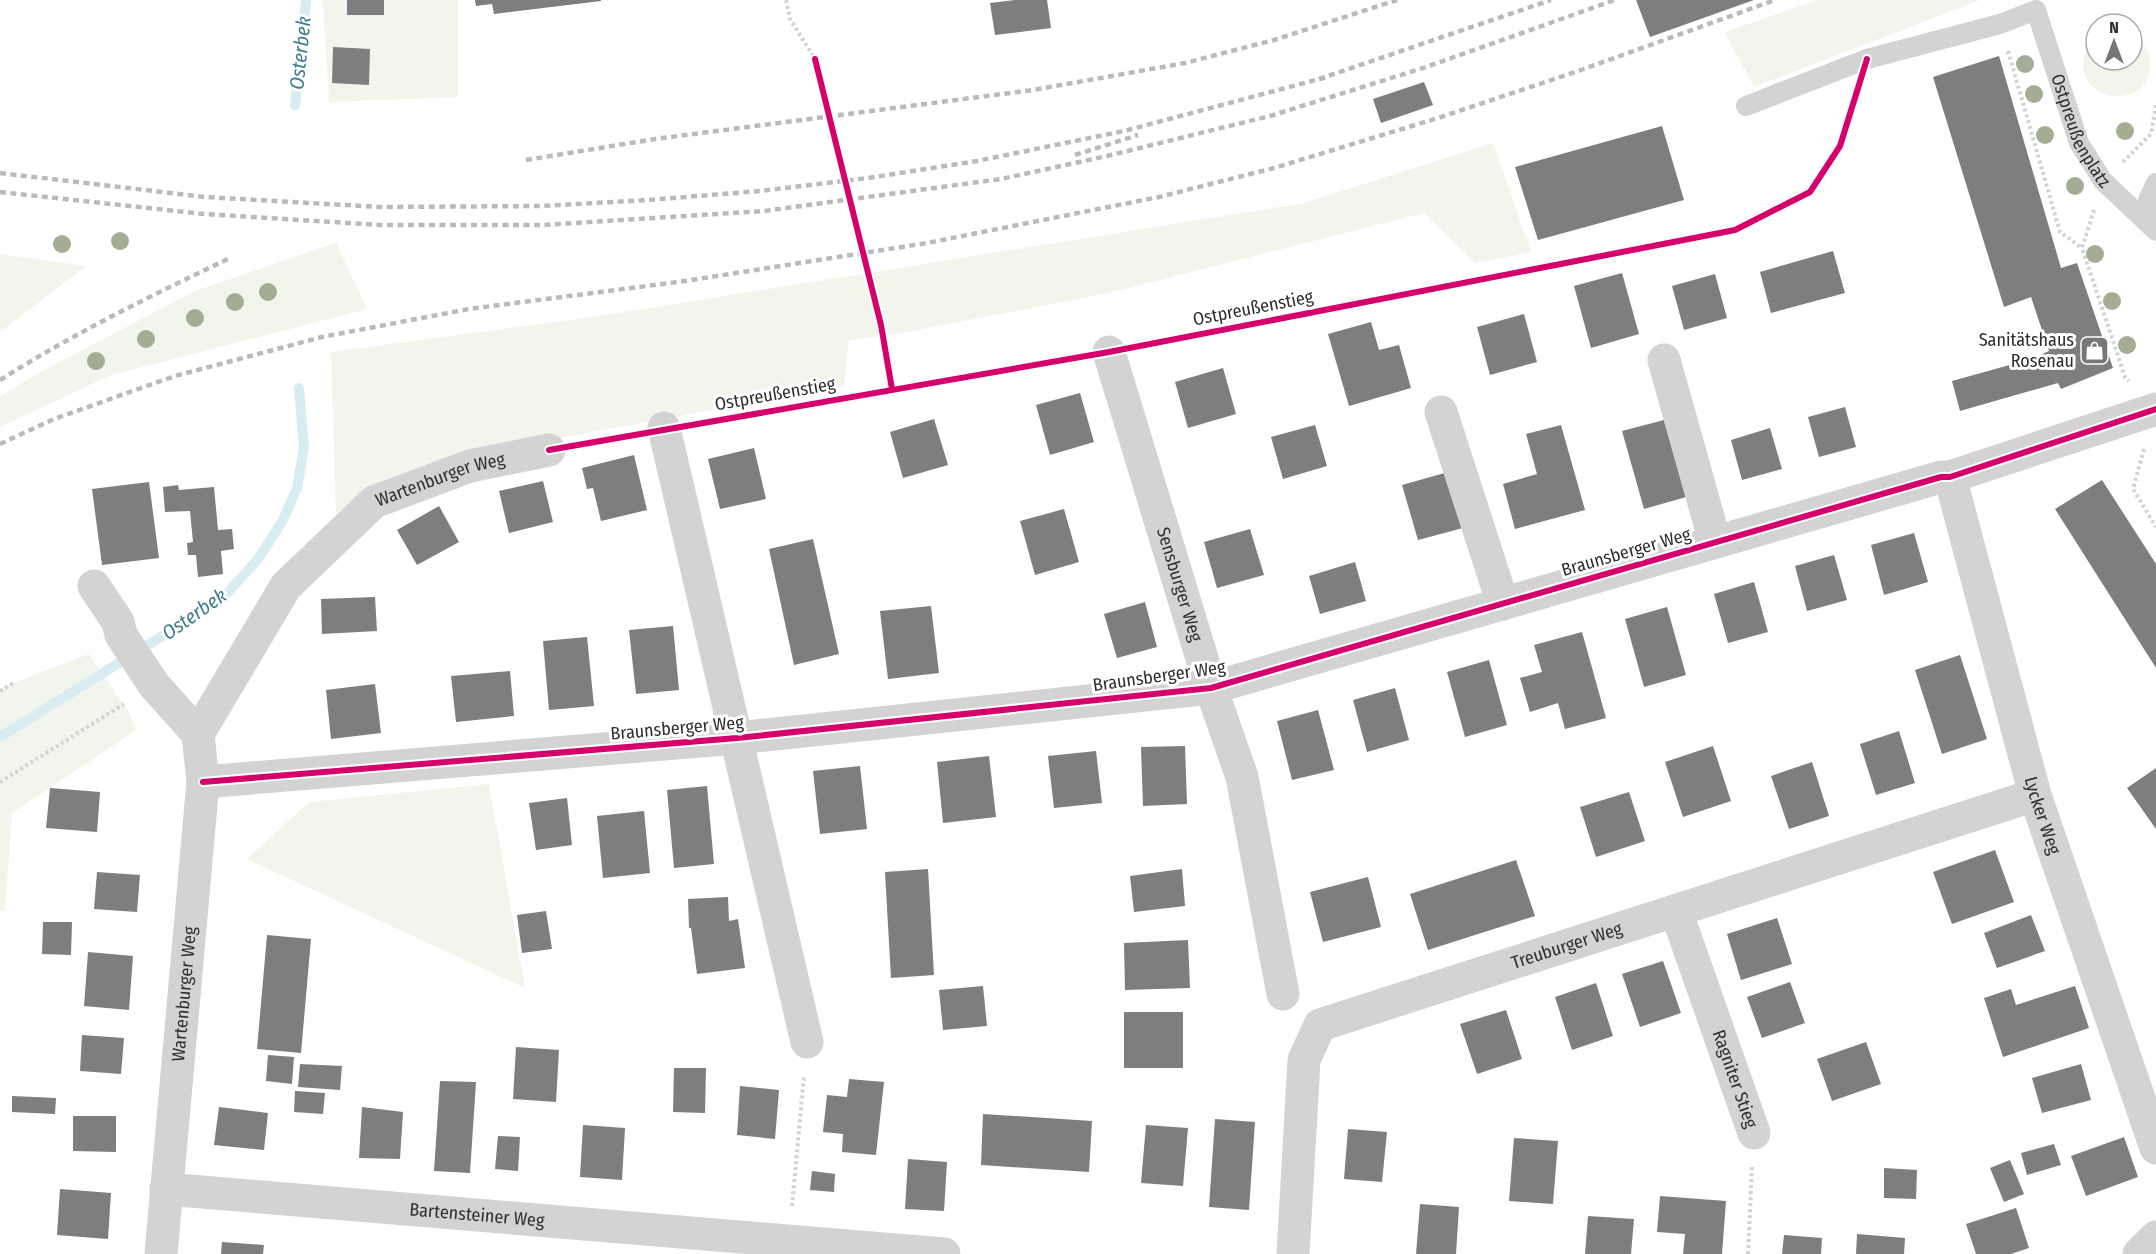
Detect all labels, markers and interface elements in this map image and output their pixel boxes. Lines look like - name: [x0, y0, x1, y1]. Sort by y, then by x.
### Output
- north arrow: [2084, 12, 2144, 72]
- water label: Osterbek: [284, 15, 316, 91]
- text: N: [2109, 18, 2119, 37]
- street label: Ostpreußenplatz: [2046, 71, 2115, 193]
- street label: Ostpreußenstieg: [1191, 285, 1316, 330]
- place label: Sanitätshaus Rosenau: [1979, 329, 2074, 372]
- shop icon: Sanitätshaus Rosenau: [2079, 334, 2111, 366]
- street label: Ostpreußenstieg: [713, 372, 838, 415]
- street label: Wartenburger Weg: [372, 448, 507, 511]
- street label: Braunsberger Weg: [1559, 523, 1694, 581]
- street label: Sensburger Weg: [1152, 525, 1207, 645]
- water label: Osterbek: [157, 583, 231, 645]
- street label: Braunsberger Weg: [1091, 656, 1227, 696]
- street label: Braunsberger Weg: [609, 711, 745, 745]
- street label: Lycker Weg: [2020, 774, 2066, 858]
- street label: Treuburger Weg: [1509, 917, 1625, 974]
- street label: Wartenburger Weg: [167, 925, 201, 1062]
- street label: Ragniter Stieg: [1708, 1027, 1763, 1131]
- street label: Bartensteiner Weg: [409, 1198, 546, 1232]

